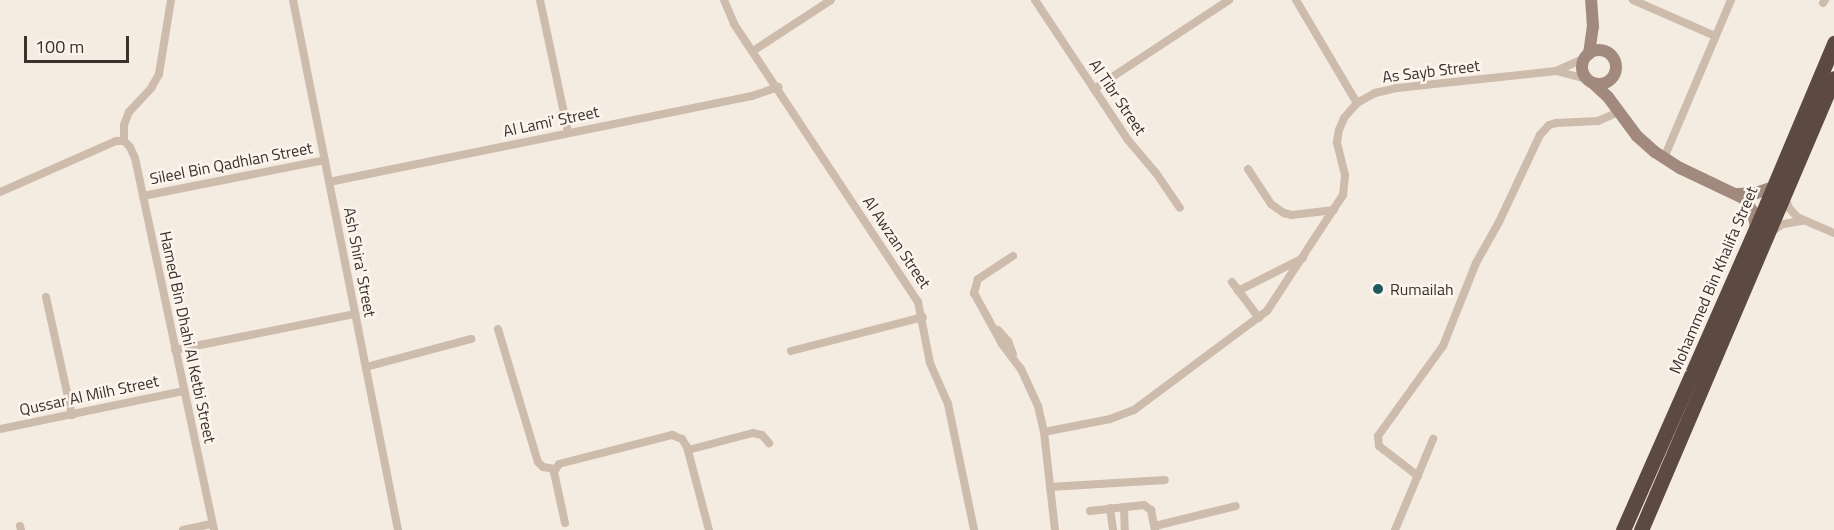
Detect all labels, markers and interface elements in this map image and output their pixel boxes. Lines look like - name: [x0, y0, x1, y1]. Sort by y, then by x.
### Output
- scale bar: [27, 24, 132, 62]
- text: 100 m: [35, 33, 84, 60]
- street label: Al Tibr Street: [1086, 55, 1150, 139]
- street label: As Sayb Street: [1381, 55, 1481, 87]
- street label: Al Lami' Street: [501, 101, 601, 141]
- street label: Sileel Bin Qadhlan Street: [148, 138, 314, 188]
- street label: Mohammed Bin Khalifa Street: [1665, 183, 1761, 377]
- street label: Al Awzan Street: [859, 192, 935, 292]
- street label: Ash Shira' Street: [340, 205, 380, 319]
- street label: Hamed Bin Dhahi Al Ketbi Street: [156, 229, 220, 445]
- place label: Rumailah: [1390, 279, 1454, 299]
- marker: Rumailah: [1371, 282, 1385, 296]
- street label: Qussar Al Milh Street: [18, 371, 160, 419]

